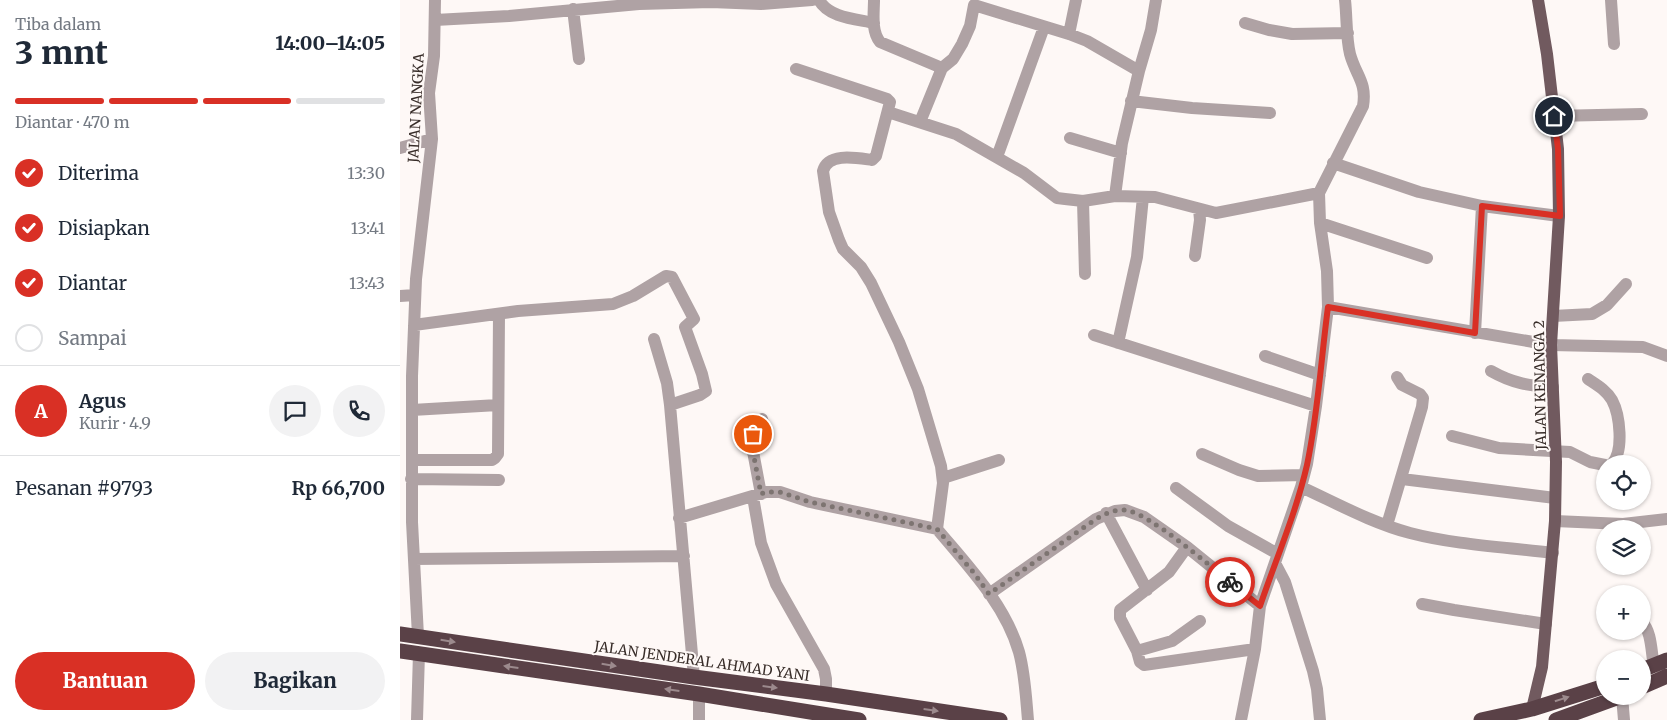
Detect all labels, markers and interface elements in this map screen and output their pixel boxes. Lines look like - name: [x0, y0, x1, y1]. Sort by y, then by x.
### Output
- text: Tiba dalam: [15, 14, 101, 34]
- text: 14:00–14:05: [275, 31, 385, 55]
- text: 3 mnt: [15, 33, 108, 73]
- street label: JALAN NANGKA: [404, 53, 428, 164]
- pin: [1533, 95, 1575, 137]
- icon: home: [1540, 102, 1568, 130]
- text: Diantar · 470 m: [15, 112, 130, 132]
- icon: check: [15, 159, 43, 187]
- text: Diterima: [58, 161, 139, 185]
- text: 13:30: [347, 163, 385, 183]
- icon: check: [15, 214, 43, 242]
- text: Disiapkan: [58, 216, 150, 240]
- text: 13:41: [351, 218, 385, 238]
- icon: check: [15, 269, 43, 297]
- text: Diantar: [58, 271, 127, 295]
- text: 13:43: [349, 273, 385, 293]
- street label: JALAN KENANGA 2: [1530, 320, 1550, 451]
- text: Sampai: [58, 326, 127, 350]
- button: chat: [269, 385, 321, 437]
- button: phone: [333, 385, 385, 437]
- text: Agus: [79, 389, 126, 413]
- text: A: [34, 399, 48, 423]
- text: Kurir · 4.9: [79, 413, 151, 433]
- pin: [732, 413, 774, 455]
- icon: bag: [739, 420, 767, 448]
- map controls: [1596, 455, 1651, 705]
- button: locate: [1596, 455, 1651, 510]
- text: Pesanan #9793: [15, 476, 153, 500]
- text: Rp 66,700: [292, 476, 385, 500]
- button: layers: [1596, 520, 1651, 575]
- courier: [1205, 557, 1255, 607]
- icon: bike: [1216, 568, 1244, 596]
- button: +: [1596, 585, 1651, 640]
- one-way arrow: [441, 637, 457, 645]
- street label: JALAN JENDERAL AHMAD YANI: [592, 637, 811, 685]
- button: −: [1596, 650, 1651, 705]
- button: Bantuan: [15, 652, 195, 710]
- button: Bagikan: [205, 652, 385, 710]
- one-way arrow: [601, 661, 617, 669]
- one-way arrow: [503, 663, 519, 671]
- one-way arrow: [762, 683, 778, 691]
- one-way arrow: [664, 686, 680, 694]
- one-way arrow: [1555, 695, 1570, 703]
- one-way arrow: [923, 706, 939, 714]

